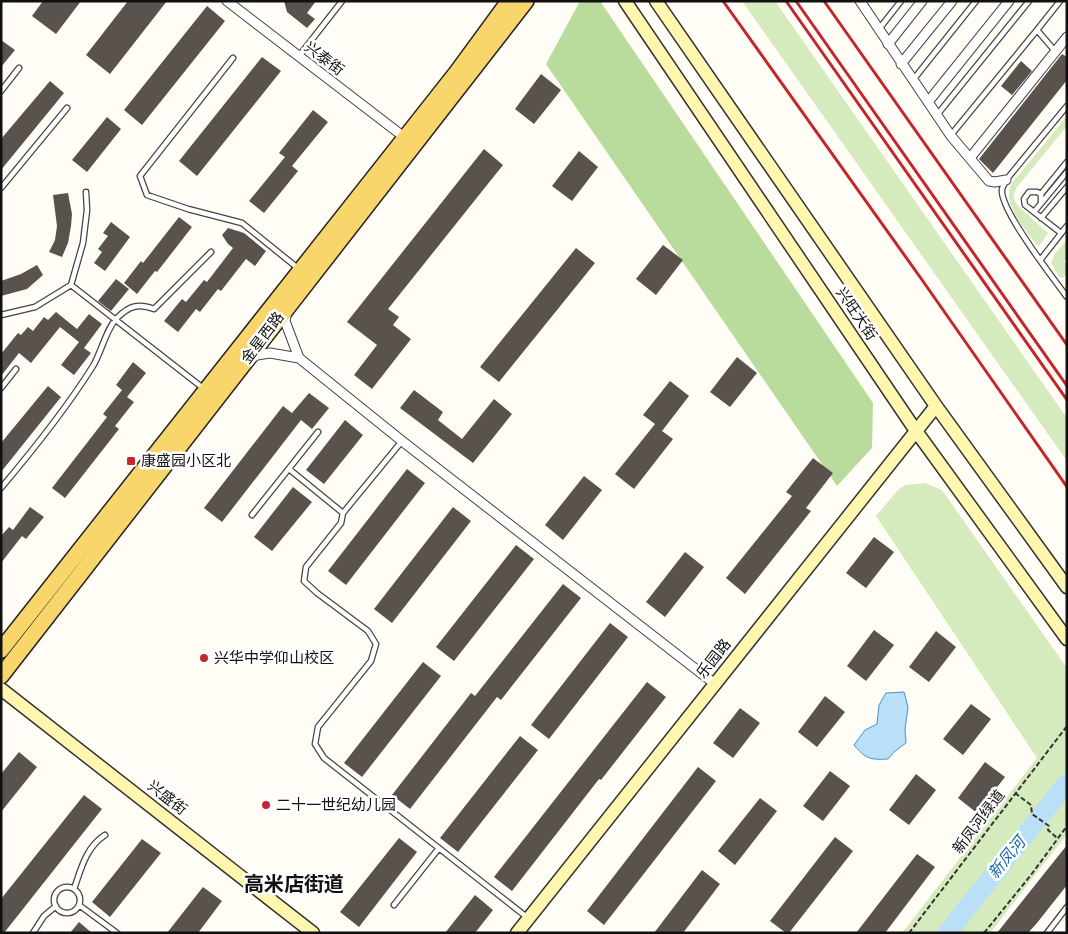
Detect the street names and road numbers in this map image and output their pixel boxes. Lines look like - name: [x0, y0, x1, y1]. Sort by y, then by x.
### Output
- street label: 兴泰街: [299, 36, 349, 82]
- street label: 兴旺大街: [830, 283, 882, 345]
- street label: 金星西路: [236, 307, 290, 369]
- street label: 乐园路: [691, 634, 737, 684]
- street label: 兴盛街: [142, 775, 192, 821]
- street label: 新凤河绿道: [949, 787, 1009, 857]

